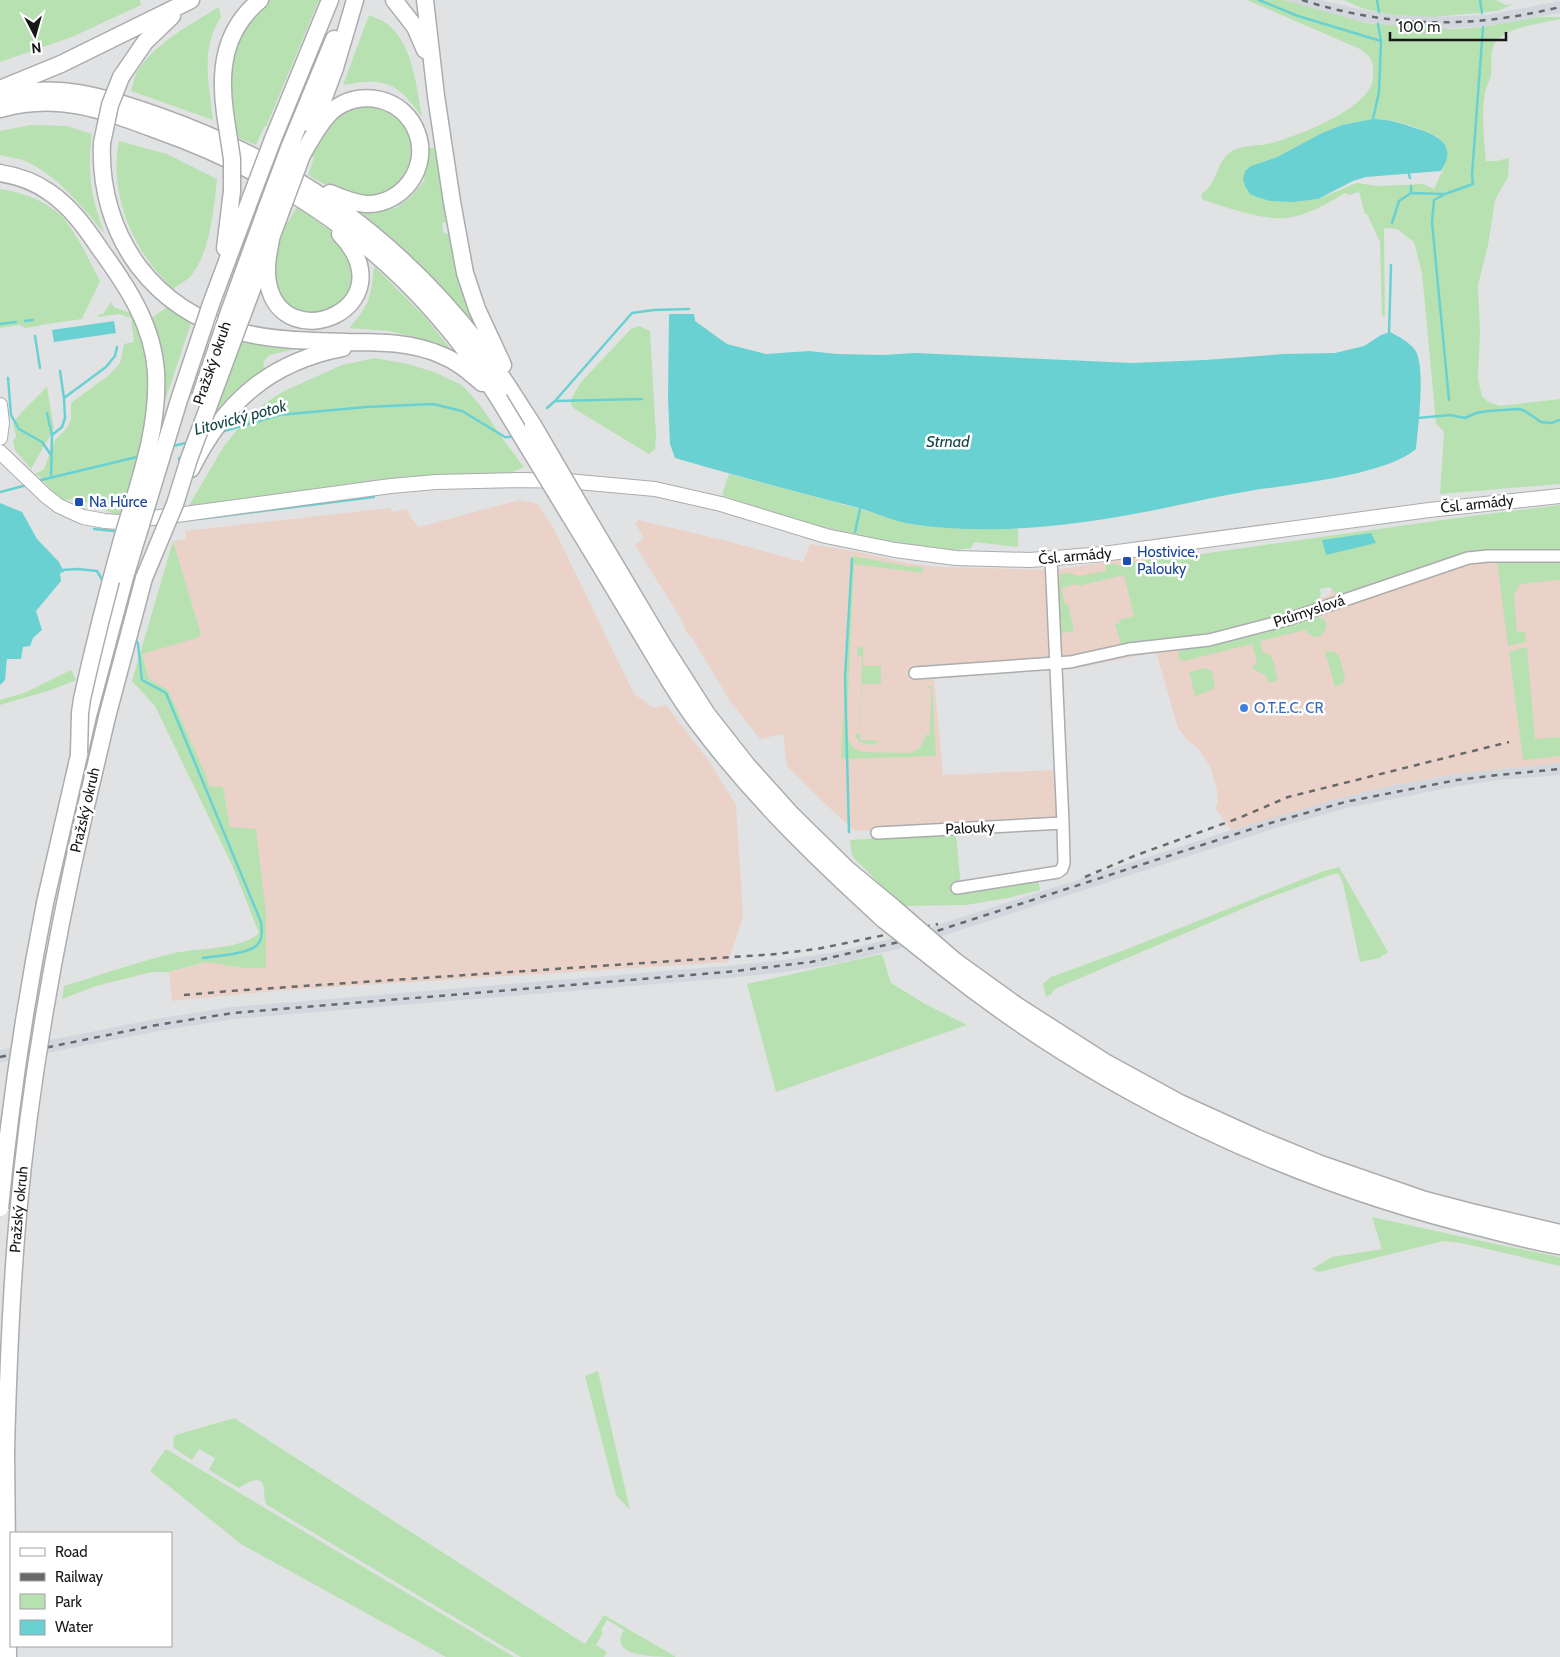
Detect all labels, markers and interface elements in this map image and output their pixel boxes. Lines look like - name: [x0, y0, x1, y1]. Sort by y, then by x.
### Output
- north arrow: [10, 10, 60, 60]
- scale bar: [1390, 10, 1506, 42]
- text: 100 m: [1398, 18, 1440, 36]
- text: N: [30, 38, 42, 57]
- street label: Pražský okruh: [189, 319, 235, 407]
- water label: Litovický potok: [192, 396, 290, 439]
- water label: Strnad: [926, 432, 970, 451]
- street label: Čsl. armády: [1439, 490, 1515, 517]
- place label: Na Hůrce: [89, 493, 148, 511]
- marker: Na Hůrce: [73, 496, 85, 508]
- street label: Čsl. armády: [1037, 543, 1113, 568]
- place label: Hostivice, Palouky: [1137, 543, 1198, 578]
- marker: Hostivice, Palouky: [1121, 555, 1133, 567]
- street label: Průmyslová: [1271, 591, 1348, 631]
- place label: O.T.E.C. CR: [1254, 699, 1324, 717]
- marker: O.T.E.C. CR: [1238, 702, 1250, 714]
- street label: Pražský okruh: [66, 766, 104, 854]
- street label: Palouky: [945, 818, 996, 838]
- street label: Pražský okruh: [6, 1165, 32, 1253]
- legend: [10, 1532, 172, 1647]
- text: Road: [55, 1543, 88, 1561]
- text: Railway: [55, 1568, 104, 1586]
- text: Park: [55, 1593, 82, 1611]
- text: Water: [55, 1618, 93, 1636]

